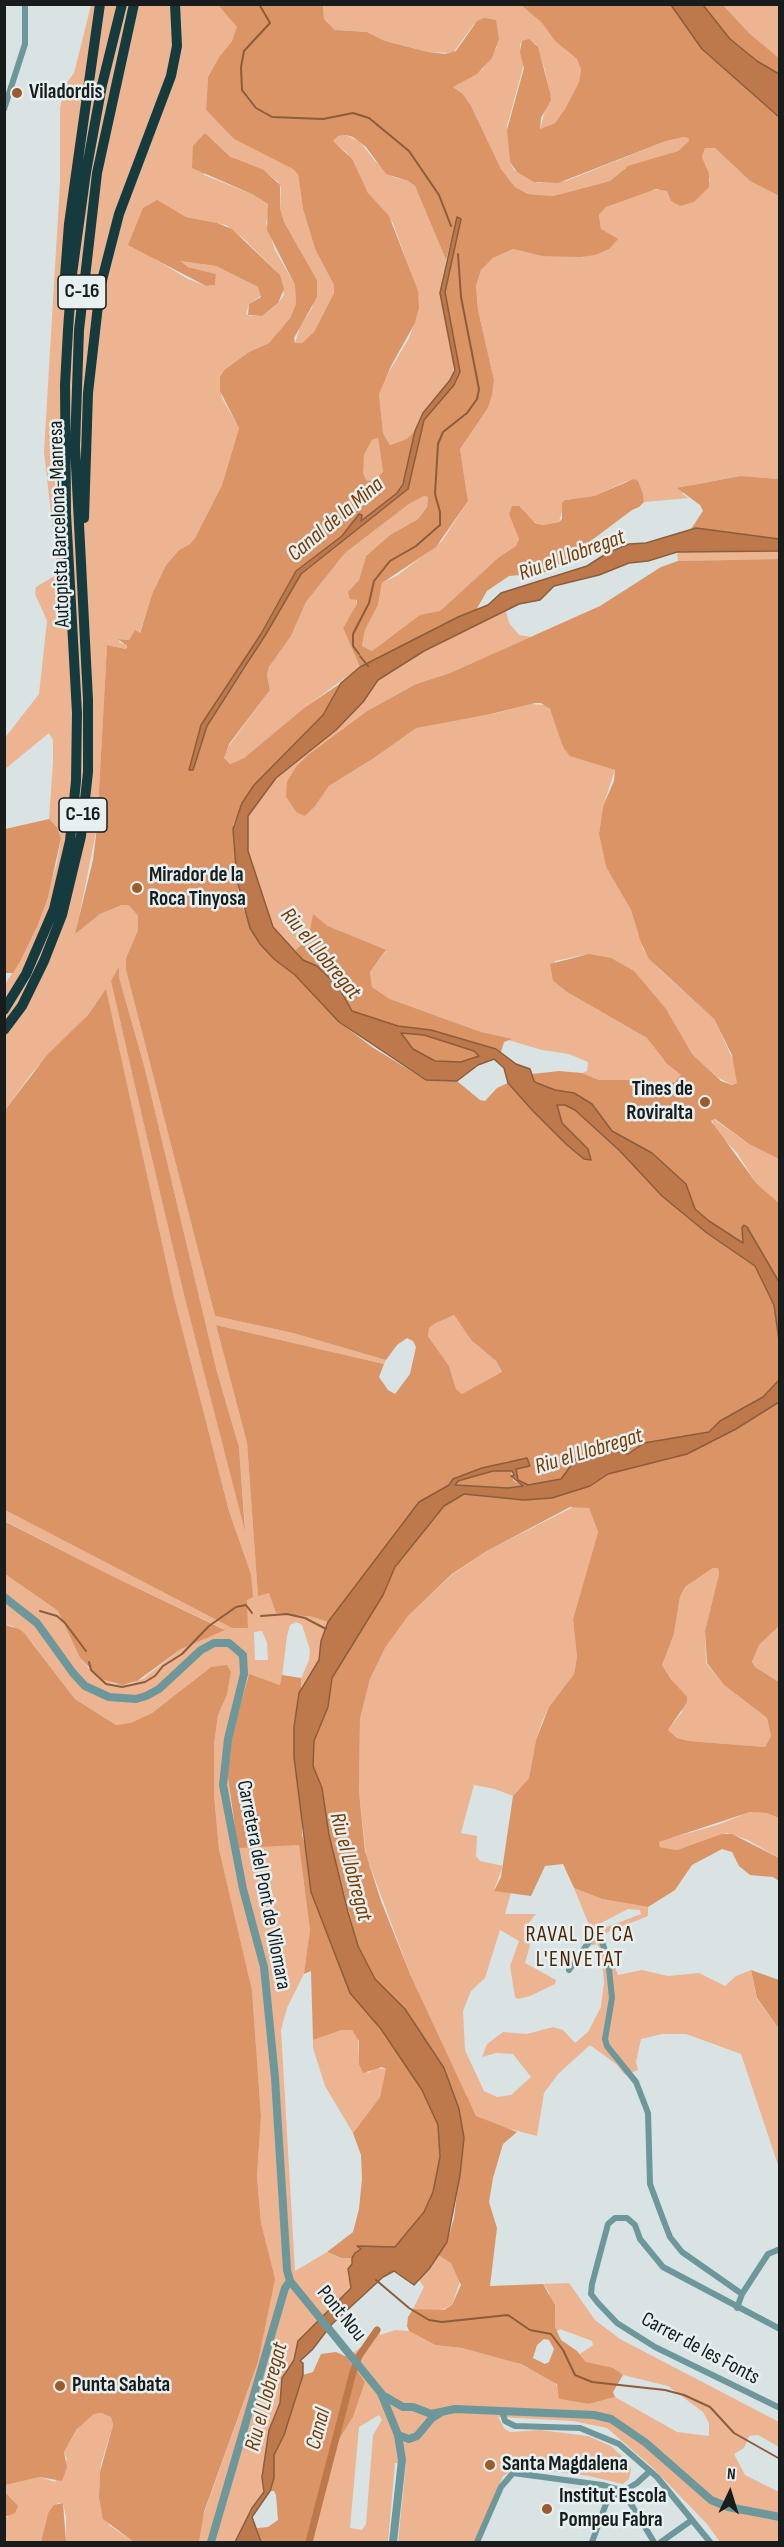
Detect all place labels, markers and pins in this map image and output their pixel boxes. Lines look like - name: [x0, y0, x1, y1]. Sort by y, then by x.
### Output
- place label: Viladordis: [29, 80, 102, 106]
- marker: Viladordis: [10, 86, 24, 100]
- place label: Mirador de la Roca Tinyosa: [149, 863, 246, 913]
- marker: Mirador de la Roca Tinyosa: [130, 881, 144, 895]
- place label: Tines de Roviralta: [626, 1077, 693, 1127]
- marker: Tines de Roviralta: [698, 1095, 712, 1109]
- place label: Punta Sabata: [72, 2373, 170, 2399]
- marker: Punta Sabata: [53, 2379, 67, 2393]
- place label: Santa Magdalena: [502, 2452, 628, 2478]
- marker: Santa Magdalena: [483, 2458, 497, 2472]
- place label: Institut Escola Pompeu Fabra: [559, 2484, 667, 2534]
- marker: Institut Escola Pompeu Fabra: [540, 2502, 554, 2516]

